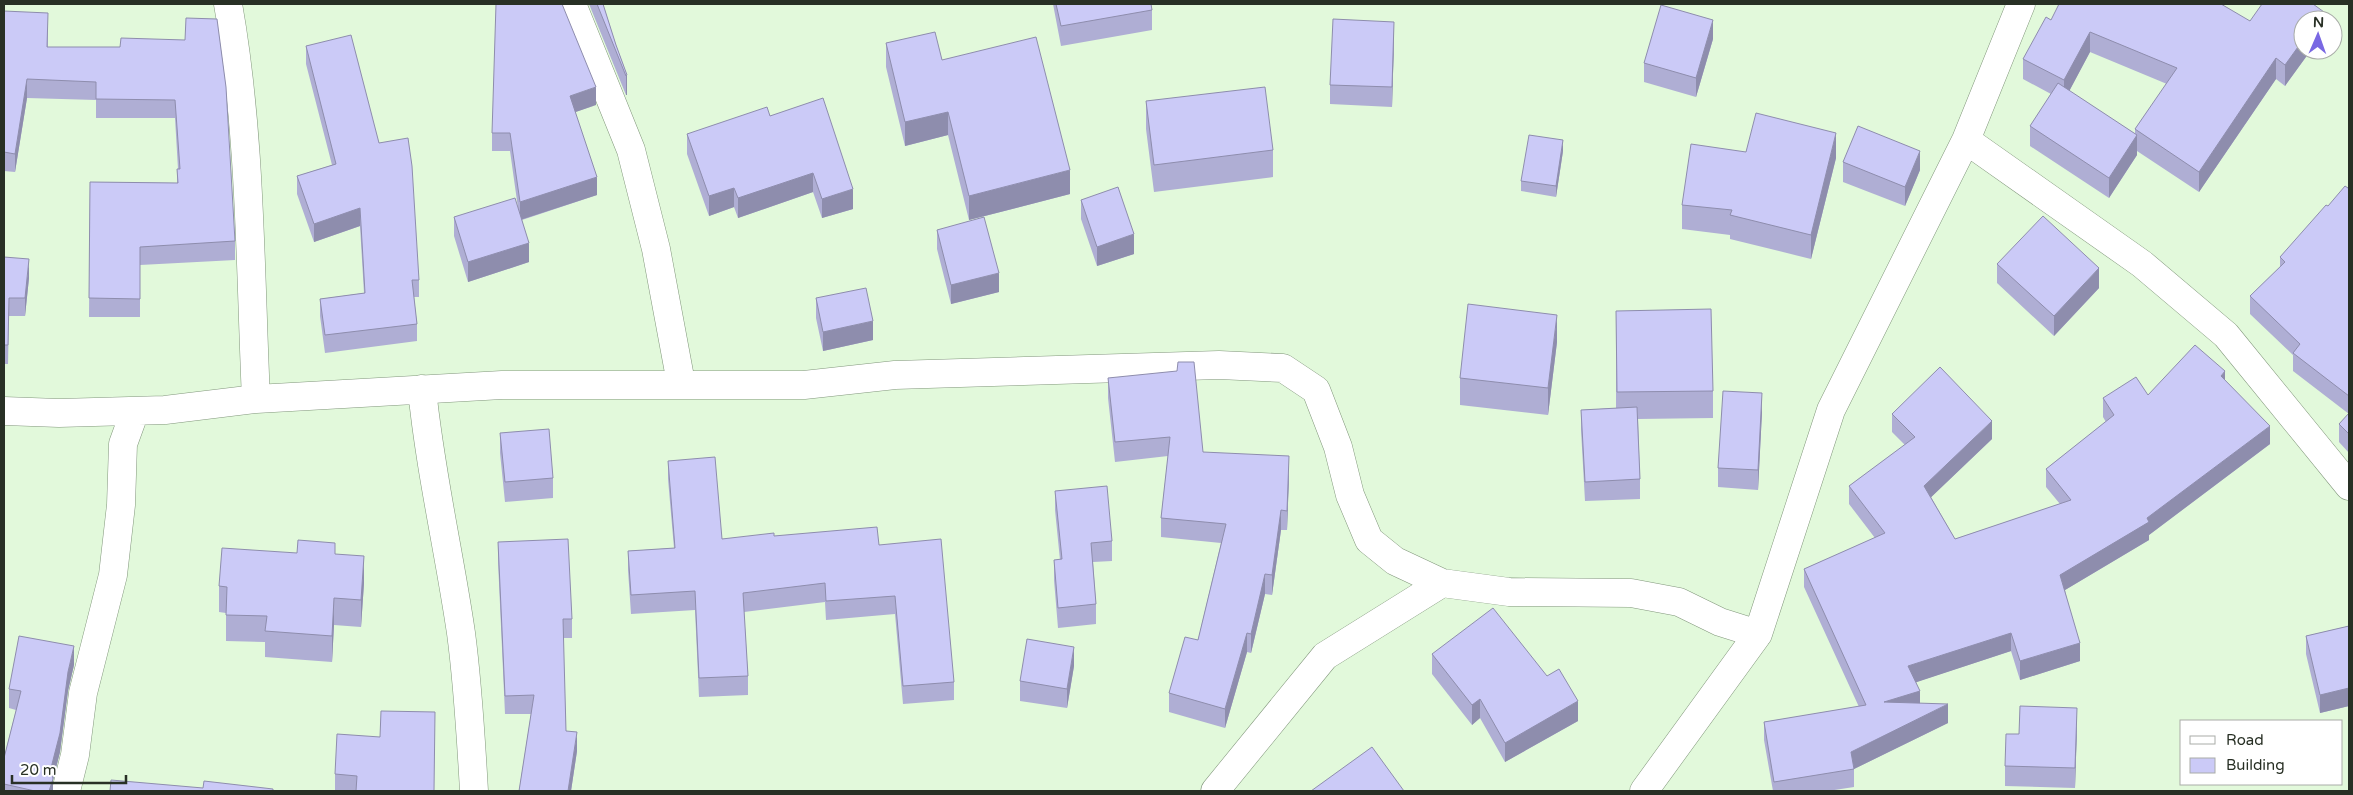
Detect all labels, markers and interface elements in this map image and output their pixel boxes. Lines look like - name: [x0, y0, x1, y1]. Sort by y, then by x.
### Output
- north arrow: [2293, 10, 2343, 60]
- text: N: [2313, 14, 2324, 31]
- legend: [2180, 720, 2343, 785]
- text: Road: [2226, 731, 2264, 749]
- scale bar: [12, 752, 126, 784]
- text: Building: [2226, 756, 2285, 774]
- text: 20 m: [20, 761, 57, 779]

